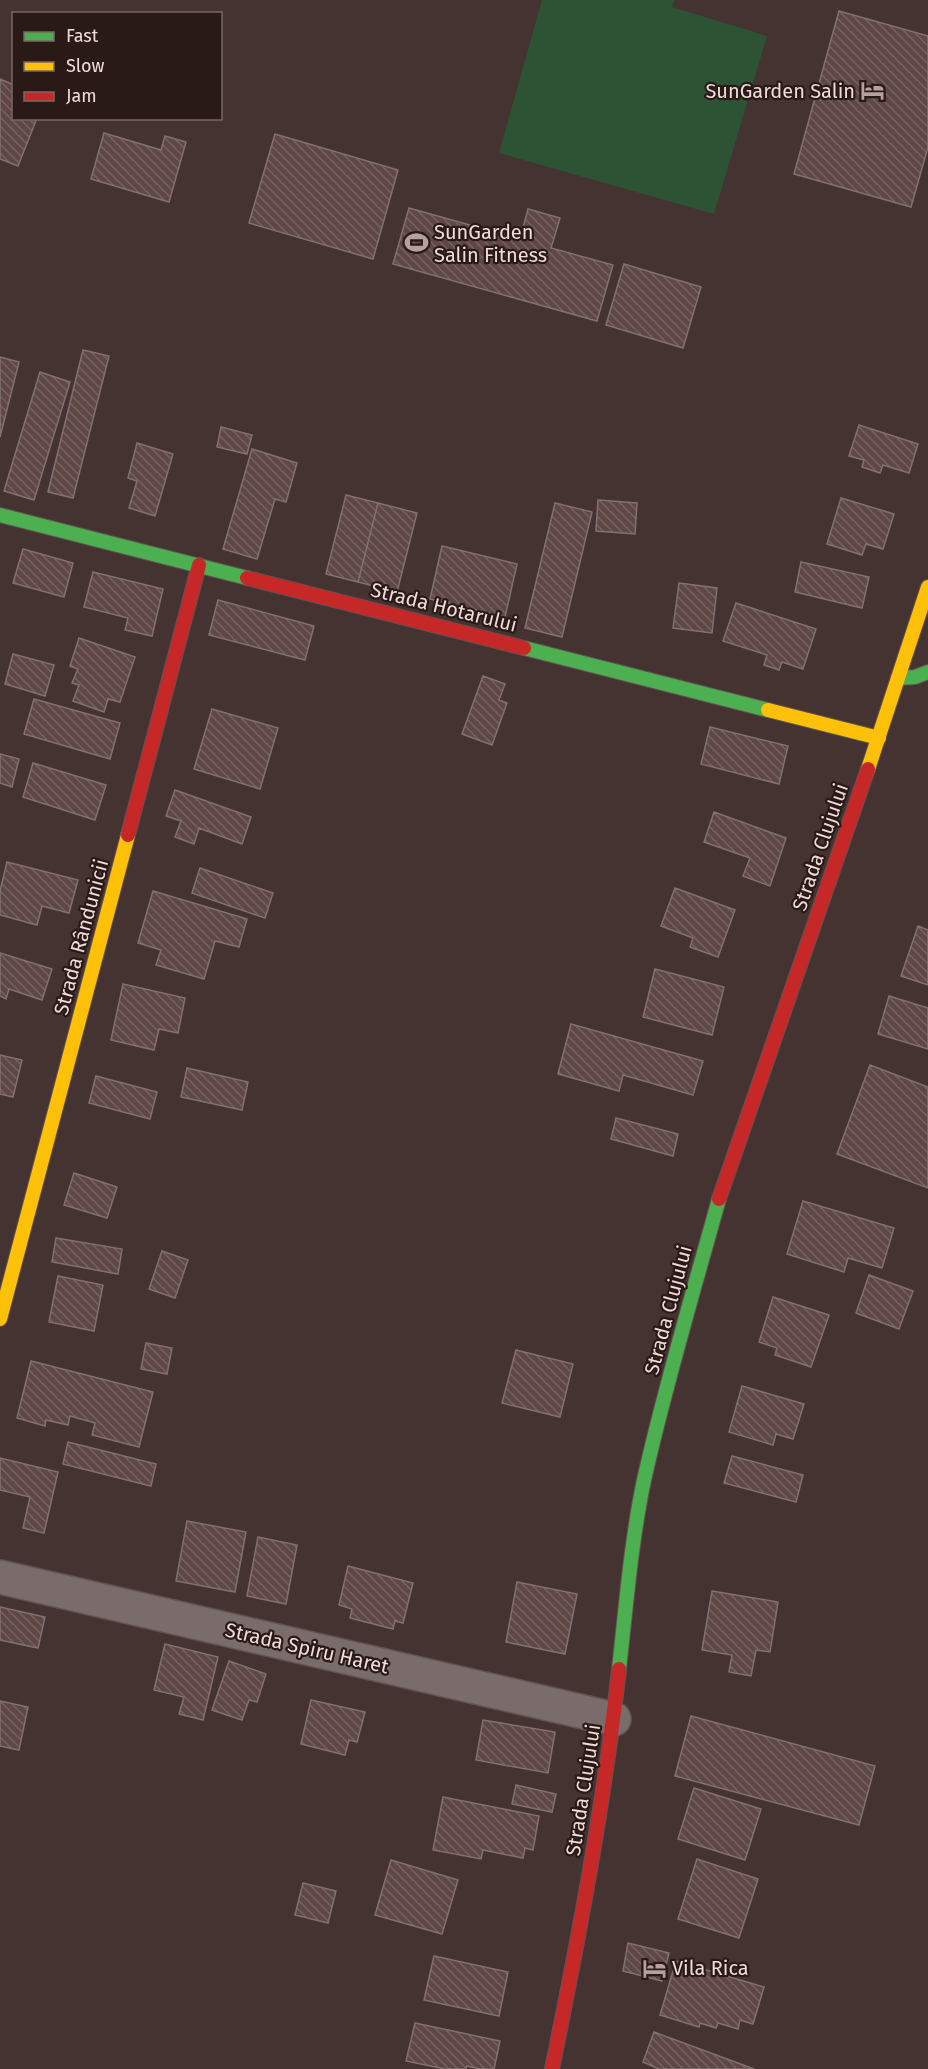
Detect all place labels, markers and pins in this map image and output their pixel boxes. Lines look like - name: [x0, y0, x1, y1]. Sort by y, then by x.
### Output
- hotel icon: SunGarden Salin: [860, 78, 886, 104]
- place label: SunGarden Salin: [705, 79, 855, 103]
- place label: SunGarden Salin Fitness: [434, 220, 547, 267]
- sports icon: SunGarden Salin Fitness: [403, 230, 429, 256]
- hotel icon: Vila Rica: [641, 1955, 667, 1981]
- place label: Vila Rica: [672, 1956, 749, 1980]

